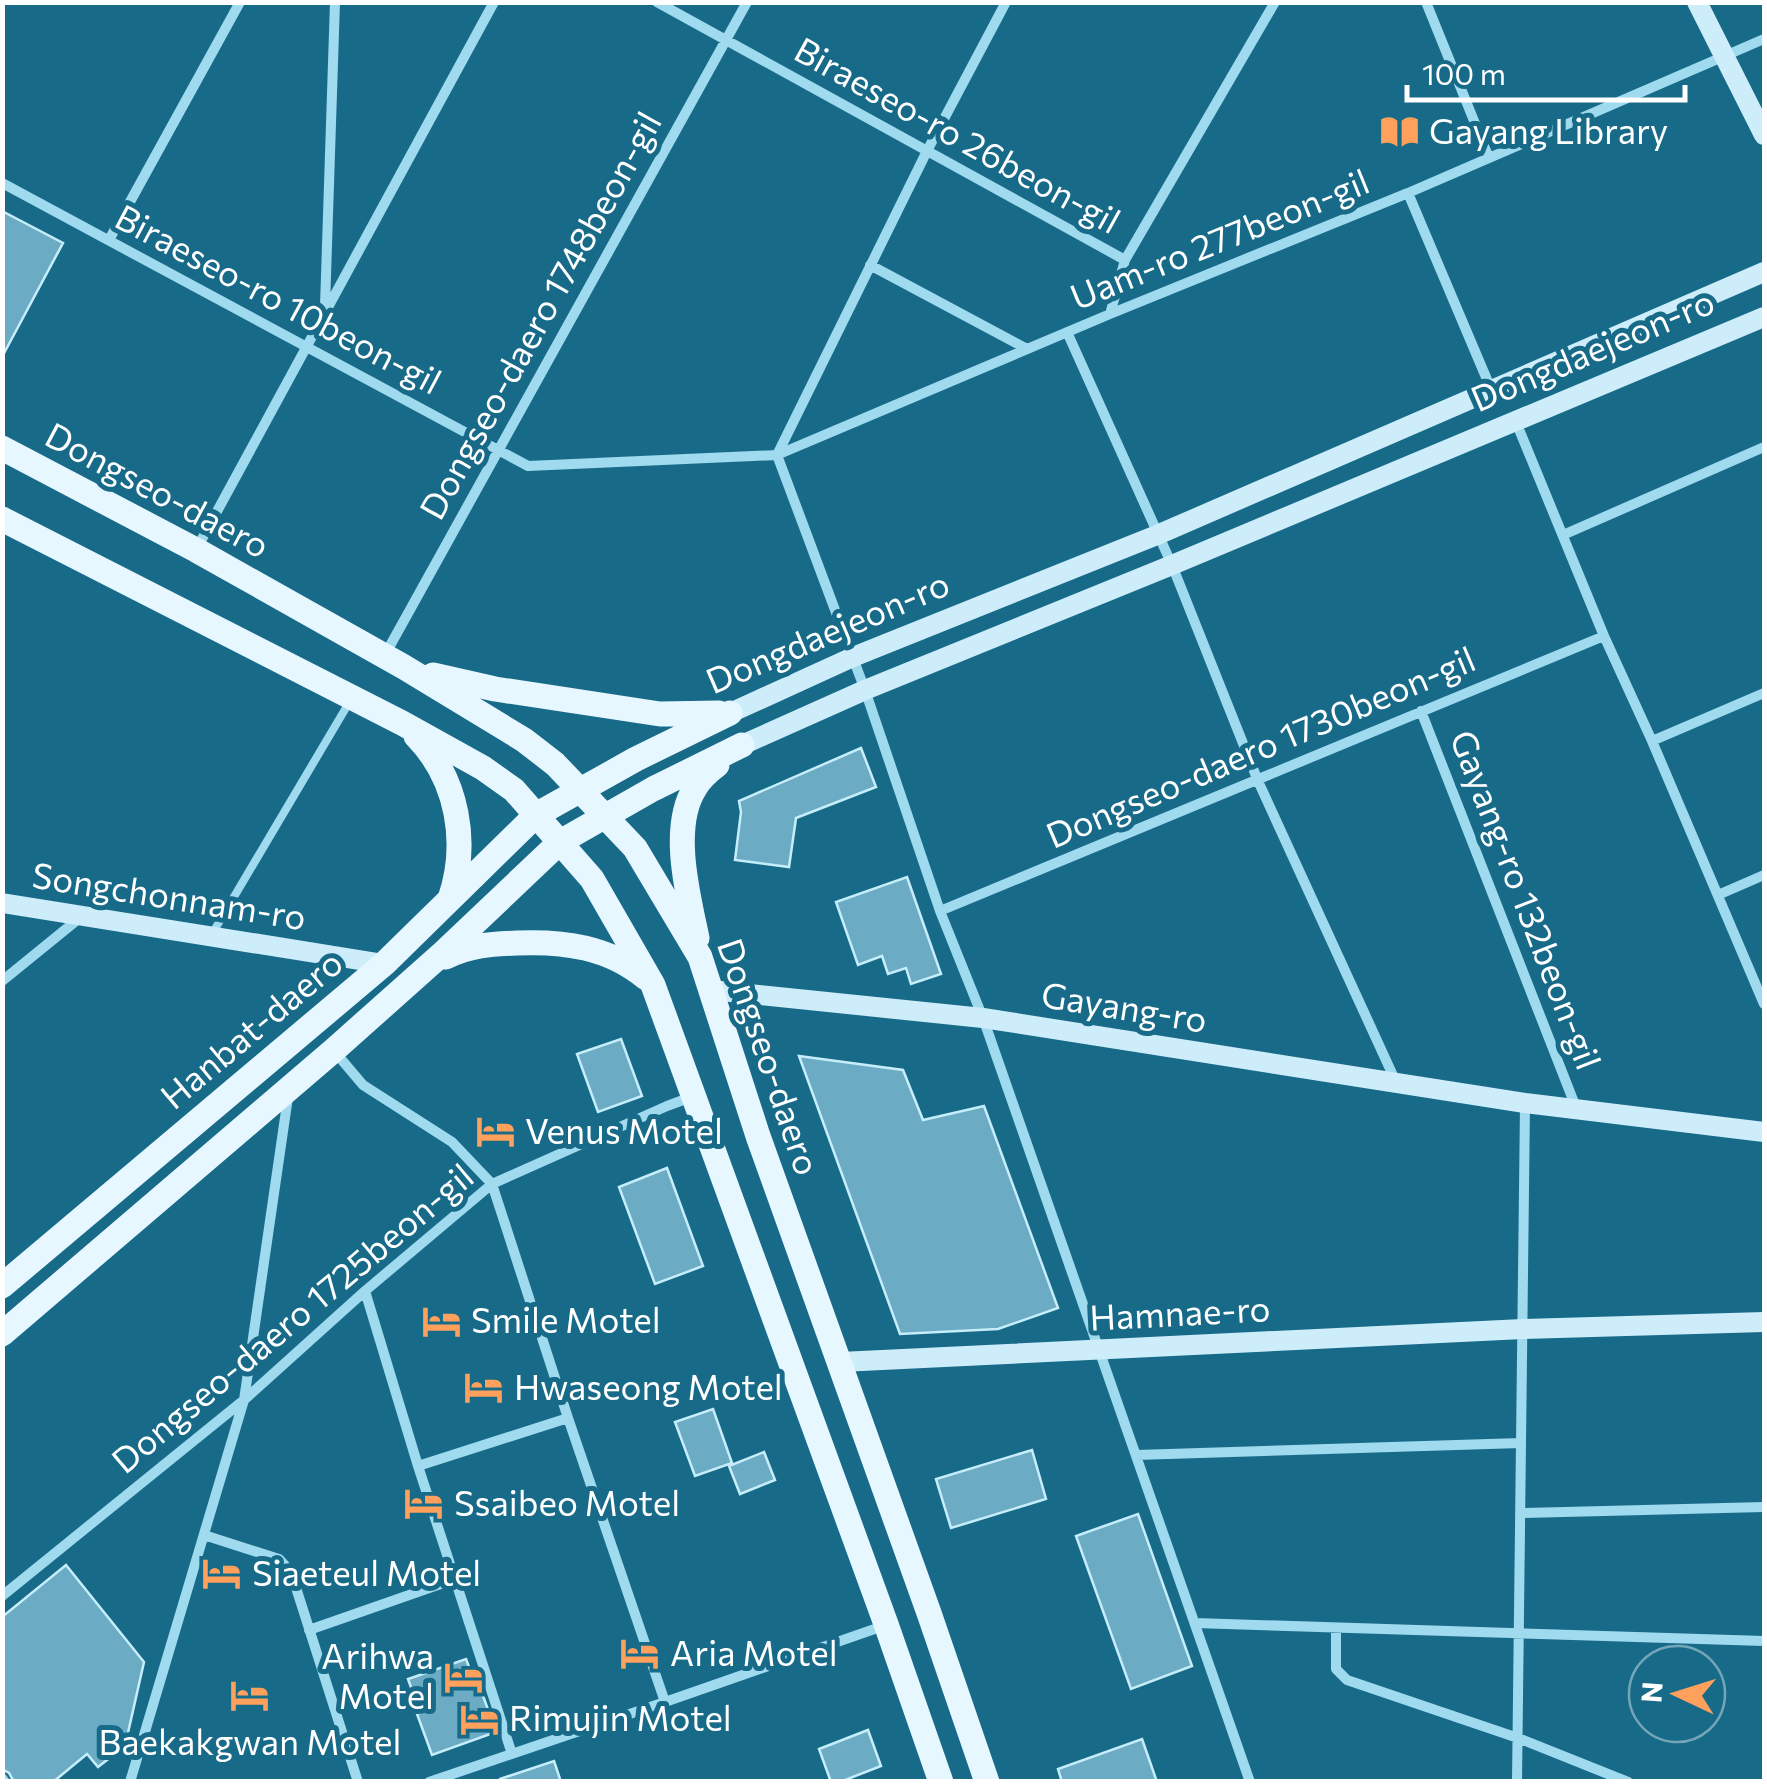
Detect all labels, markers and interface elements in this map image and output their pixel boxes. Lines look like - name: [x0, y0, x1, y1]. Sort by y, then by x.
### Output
- street label: Biraeseo-ro 26beon-gil: [788, 26, 1128, 241]
- scale bar: [1407, 40, 1684, 102]
- text: 100 m: [1422, 54, 1506, 91]
- street label: Dongseo-daero 1748beon-gil: [409, 104, 669, 526]
- place label: Gayang Library: [1429, 108, 1668, 151]
- library icon: Gayang Library: [1378, 111, 1420, 153]
- street label: Uam-ro 277beon-gil: [1063, 158, 1375, 317]
- street label: Biraeseo-ro 10beon-gil: [109, 194, 449, 402]
- street label: Dongdaejeon-ro: [1464, 278, 1720, 419]
- street label: Dongseo-daero: [39, 412, 277, 566]
- street label: Dongdaejeon-ro: [699, 560, 955, 701]
- street label: Dongseo-daero 1730beon-gil: [1039, 636, 1481, 856]
- street label: Gayang-ro 132beon-gil: [1443, 723, 1612, 1075]
- street label: Songchonnam-ro: [30, 852, 309, 937]
- street label: Dongseo-daero: [710, 932, 831, 1180]
- street label: Hanbat-daero: [151, 940, 350, 1117]
- street label: Gayang-ro: [1039, 971, 1210, 1040]
- place label: Venus Motel: [525, 1108, 723, 1151]
- hotel icon: Venus Motel: [474, 1111, 516, 1153]
- street label: Dongseo-daero 1725beon-gil: [102, 1153, 481, 1481]
- street label: Hamnae-ro: [1088, 1285, 1271, 1338]
- place label: Smile Motel: [471, 1297, 661, 1340]
- hotel icon: Smile Motel: [420, 1300, 462, 1342]
- place label: Hwaseong Motel: [514, 1364, 783, 1407]
- hotel icon: Hwaseong Motel: [463, 1367, 505, 1409]
- place label: Ssaibeo Motel: [454, 1480, 680, 1523]
- hotel icon: Ssaibeo Motel: [403, 1483, 445, 1525]
- place label: Siaeteul Motel: [252, 1550, 481, 1593]
- hotel icon: Siaeteul Motel: [201, 1553, 243, 1595]
- place label: Aria Motel: [670, 1630, 838, 1673]
- place label: Arihwa Motel: [321, 1633, 434, 1716]
- hotel icon: Aria Motel: [619, 1633, 661, 1675]
- north arrow: [1627, 1644, 1727, 1744]
- hotel icon: Arihwa Motel: [443, 1656, 485, 1698]
- hotel icon: Baekakgwan Motel: [229, 1675, 271, 1717]
- text: N: [1633, 1681, 1669, 1704]
- place label: Rimujin Motel: [509, 1695, 732, 1738]
- hotel icon: Rimujin Motel: [458, 1698, 500, 1740]
- place label: Baekakgwan Motel: [99, 1719, 401, 1762]

